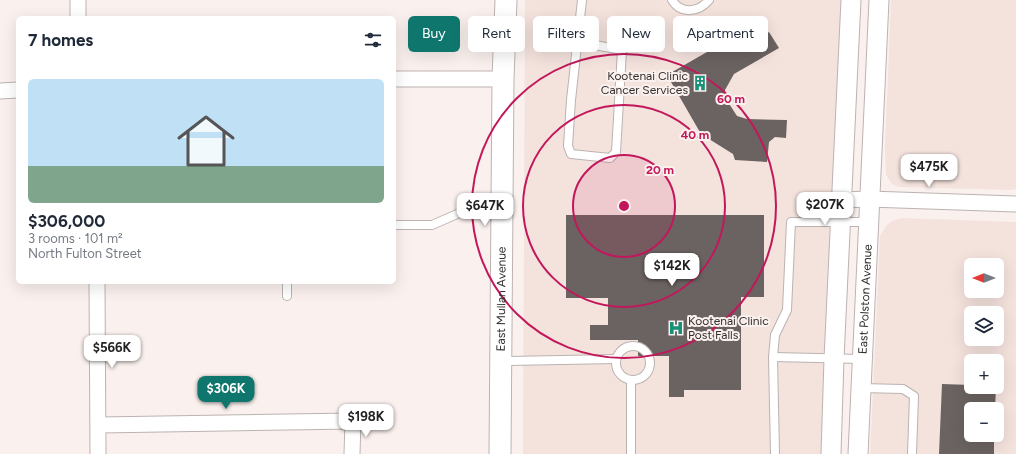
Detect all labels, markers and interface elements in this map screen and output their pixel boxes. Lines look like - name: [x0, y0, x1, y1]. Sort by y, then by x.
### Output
- chip: Buy: [408, 16, 460, 52]
- chip: Rent: [468, 16, 525, 52]
- chip: Filters: [533, 16, 599, 52]
- chip: New: [607, 16, 665, 52]
- chip: Apartment: [673, 16, 768, 52]
- icon: filters: [362, 29, 384, 51]
- text: 7 homes: [28, 30, 93, 50]
- place label: Kootenai Clinic Cancer Services: [601, 69, 689, 97]
- building icon: Kootenai Clinic Cancer Services: [691, 74, 709, 92]
- text: 60 m: [717, 92, 745, 106]
- icon: home: [170, 105, 242, 177]
- text: 40 m: [681, 128, 709, 142]
- pin: $475K: [901, 154, 957, 188]
- text: $475K: [910, 159, 948, 174]
- text: 20 m: [646, 163, 674, 177]
- pin: $207K: [797, 192, 853, 226]
- pin: $647K: [457, 193, 513, 227]
- text: $207K: [805, 197, 845, 212]
- text: $647K: [466, 198, 504, 213]
- centre of rings: [617, 199, 631, 213]
- text: $306,000: [28, 211, 105, 231]
- text: 3 rooms · 101 m²: [28, 231, 123, 246]
- street label: East Polston Avenue: [856, 243, 875, 355]
- text: North Fulton Street: [28, 246, 142, 261]
- street label: East Mullan Avenue: [494, 246, 509, 352]
- pin: $142K: [644, 253, 700, 287]
- text: $142K: [653, 258, 691, 273]
- north arrow: [964, 258, 1004, 298]
- map controls: [964, 258, 1004, 442]
- button: layers: [964, 306, 1004, 346]
- place label: Kootenai Clinic Post Falls: [688, 314, 769, 342]
- hospital icon: Kootenai Clinic Post Falls: [667, 319, 685, 337]
- pin: $566K: [84, 335, 140, 369]
- text: $566K: [93, 340, 131, 355]
- button: +: [964, 354, 1004, 394]
- pin: $306K: [198, 376, 254, 410]
- text: $306K: [206, 381, 246, 396]
- button: −: [964, 402, 1004, 442]
- pin: $198K: [338, 404, 394, 438]
- text: $198K: [348, 409, 384, 424]

